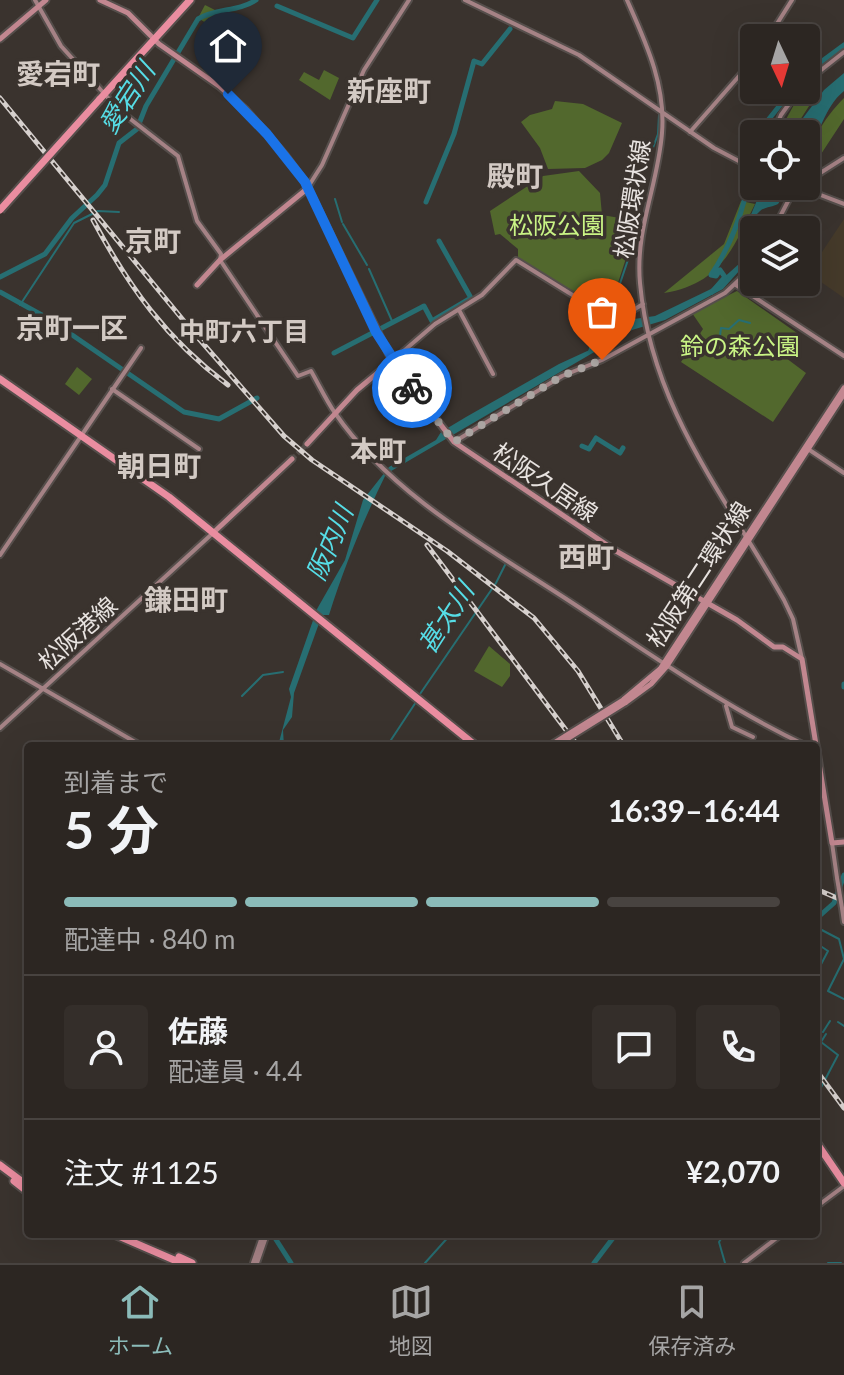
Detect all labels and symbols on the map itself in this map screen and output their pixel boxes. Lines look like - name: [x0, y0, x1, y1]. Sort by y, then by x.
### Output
- pin: [194, 12, 262, 94]
- north arrow: [740, 24, 820, 104]
- water label: 愛宕川: [91, 54, 162, 139]
- district label: 愛宕町: [16, 56, 100, 90]
- district label: 新座町: [347, 73, 431, 107]
- street label: 松阪環状線: [608, 137, 655, 260]
- district label: 殿町: [487, 158, 543, 192]
- park label: 松阪公園: [509, 210, 605, 239]
- district label: 京町: [125, 223, 181, 257]
- pin: [568, 278, 636, 360]
- district label: 京町一区: [16, 310, 128, 344]
- district label: 中町六丁目: [179, 315, 309, 347]
- park label: 鈴の森公園: [680, 331, 800, 360]
- courier: [372, 348, 452, 428]
- district label: 本町: [350, 433, 406, 467]
- street label: 松阪久居線: [488, 436, 604, 527]
- district label: 朝日町: [117, 448, 201, 482]
- street label: 松阪第二環状線: [640, 496, 756, 653]
- water label: 阪内川: [299, 498, 360, 585]
- district label: 西町: [558, 539, 614, 573]
- water label: 甚太川: [410, 574, 481, 659]
- district label: 鎌田町: [144, 582, 228, 616]
- street label: 松阪港線: [32, 590, 122, 676]

